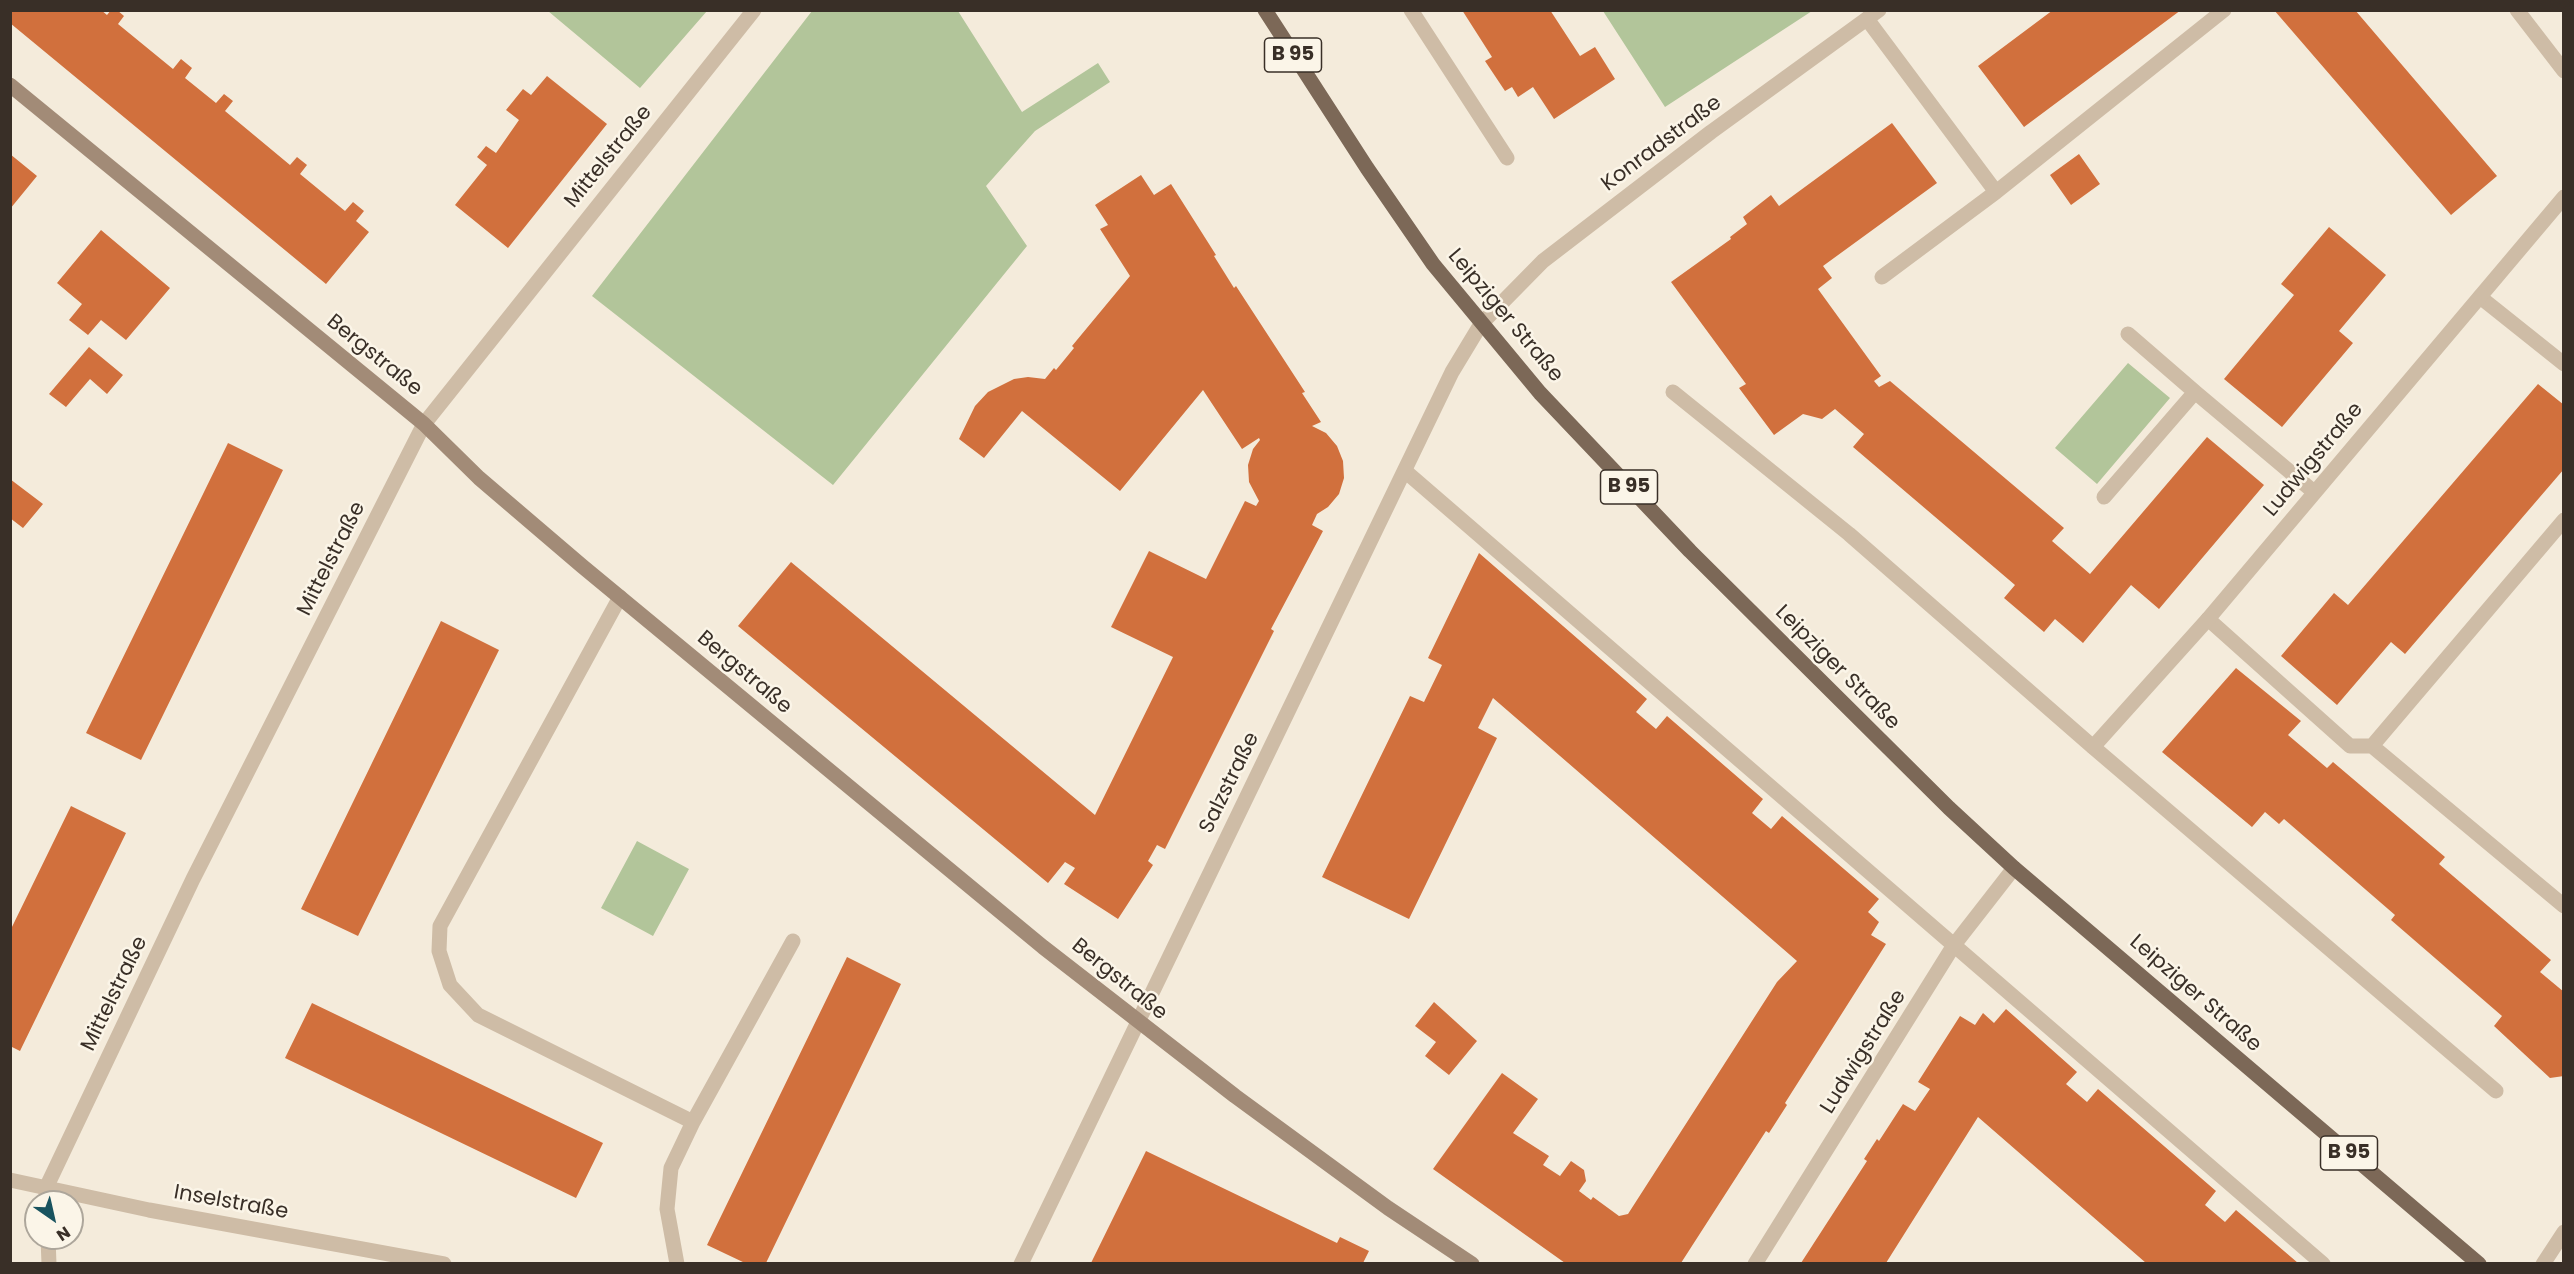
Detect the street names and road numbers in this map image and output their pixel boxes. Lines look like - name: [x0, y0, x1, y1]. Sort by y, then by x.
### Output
- road number: B 95: [1264, 38, 1322, 72]
- street label: Konradstraße: [1597, 91, 1727, 197]
- street label: Mittelstraße: [560, 101, 658, 213]
- street label: Leipziger Straße: [1442, 244, 1568, 388]
- street label: Bergstraße: [321, 310, 427, 402]
- street label: Ludwigstraße: [2259, 398, 2369, 522]
- road number: B 95: [1600, 470, 1658, 504]
- street label: Mittelstraße: [292, 498, 372, 620]
- street label: Leipziger Straße: [1769, 600, 1905, 736]
- street label: Bergstraße: [692, 626, 796, 720]
- street label: Salzstraße: [1195, 728, 1265, 838]
- street label: Leipziger Straße: [2124, 930, 2266, 1058]
- street label: Mittelstraße: [76, 932, 154, 1056]
- street label: Bergstraße: [1066, 934, 1172, 1026]
- street label: Ludwigstraße: [1816, 985, 1912, 1119]
- road number: B 95: [2320, 1136, 2378, 1170]
- street label: Inselstraße: [172, 1181, 290, 1225]

